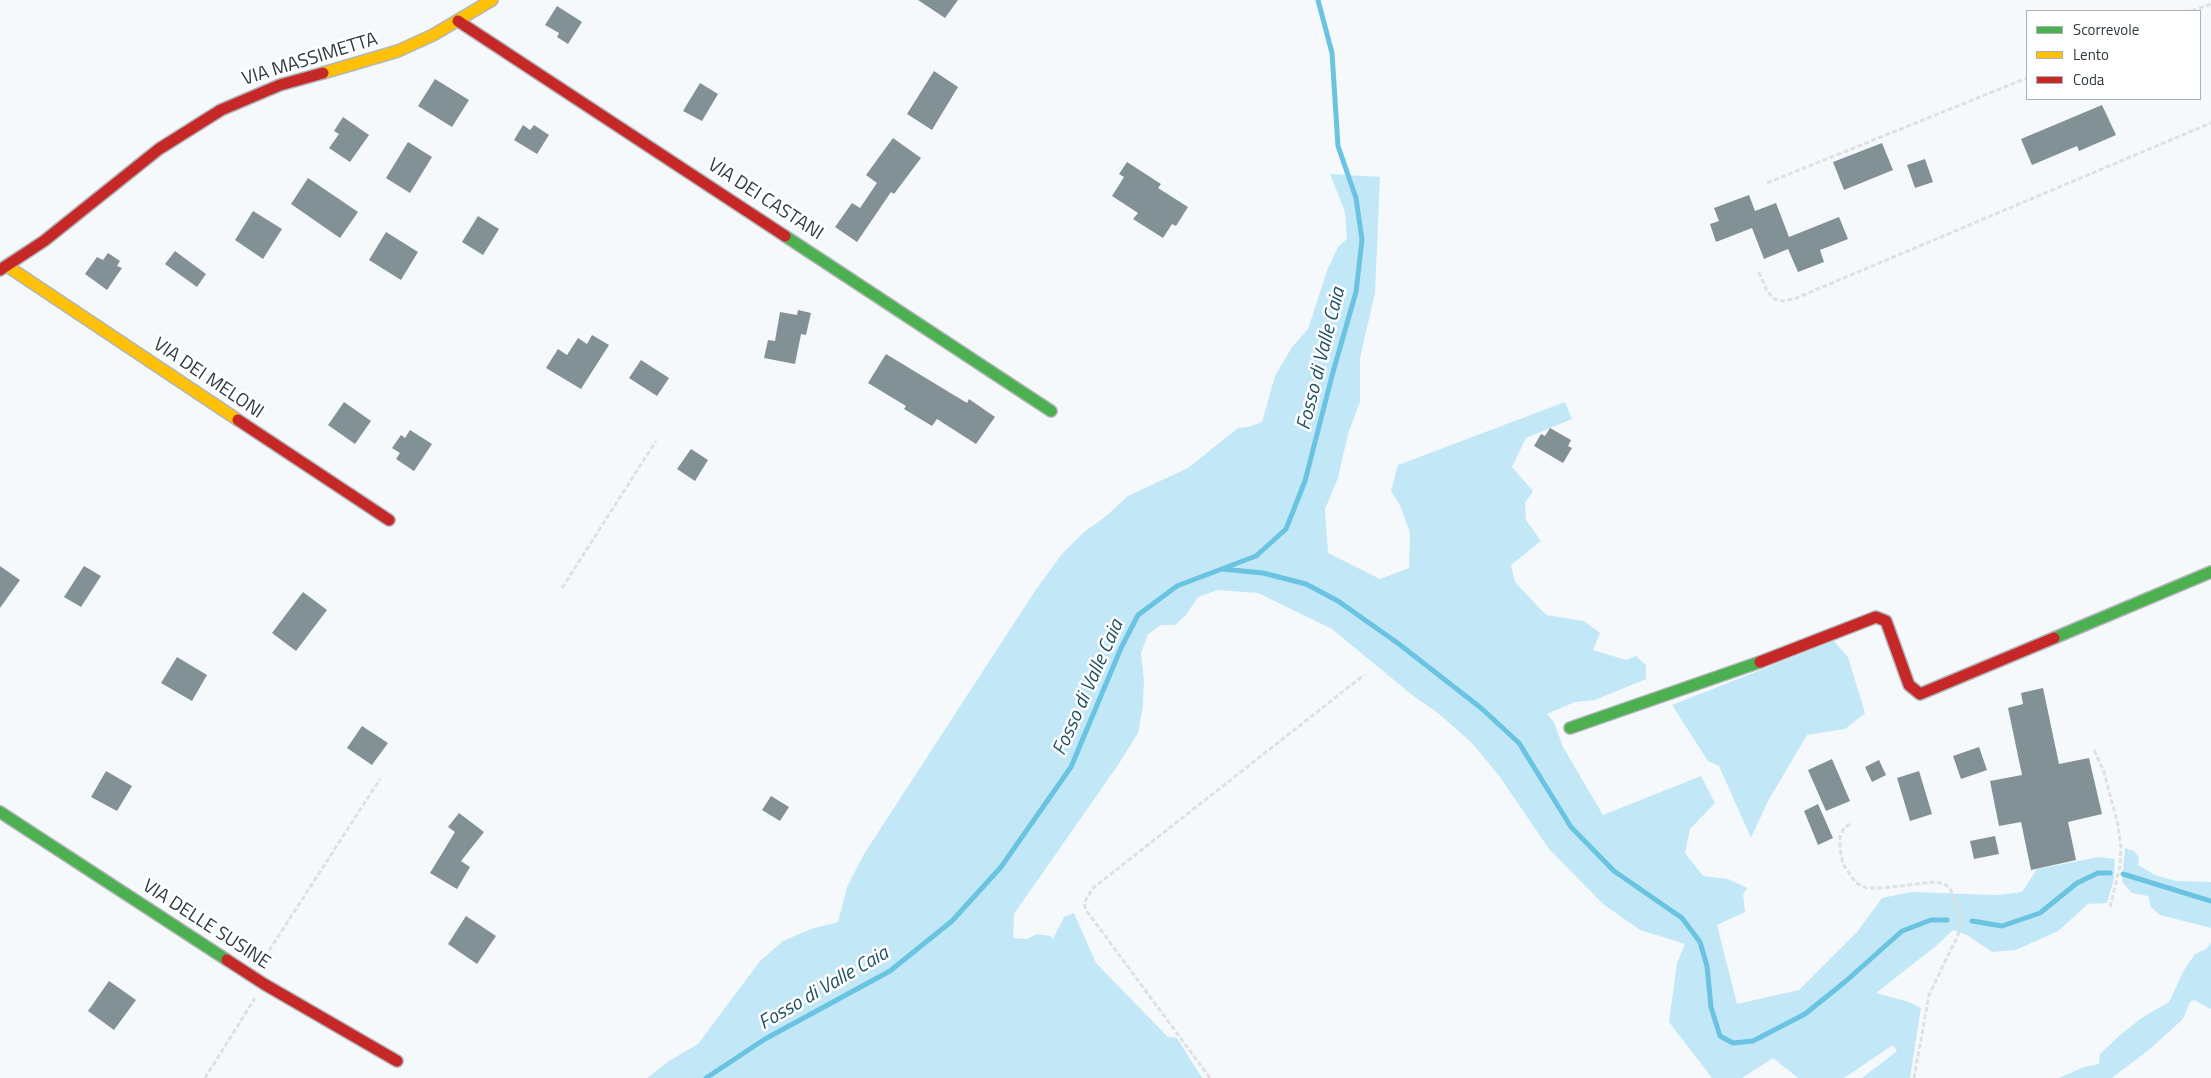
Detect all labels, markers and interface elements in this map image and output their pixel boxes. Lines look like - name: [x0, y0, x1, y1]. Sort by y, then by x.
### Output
- legend: [2026, 10, 2201, 100]
- text: Scorrevole: [2073, 18, 2139, 41]
- street label: VIA MASSIMETTA: [239, 29, 381, 91]
- text: Lento: [2073, 43, 2109, 66]
- text: Coda: [2073, 68, 2104, 91]
- street label: VIA DEI CASTANI: [703, 154, 827, 246]
- water label: Fosso di Valle Caia: [1293, 285, 1351, 433]
- street label: VIA DEI MELONI: [149, 334, 267, 424]
- water label: Fosso di Valle Caia: [1048, 617, 1130, 759]
- street label: VIA DELLE SUSINE: [138, 875, 274, 975]
- water label: Fosso di Valle Caia: [755, 942, 893, 1036]

